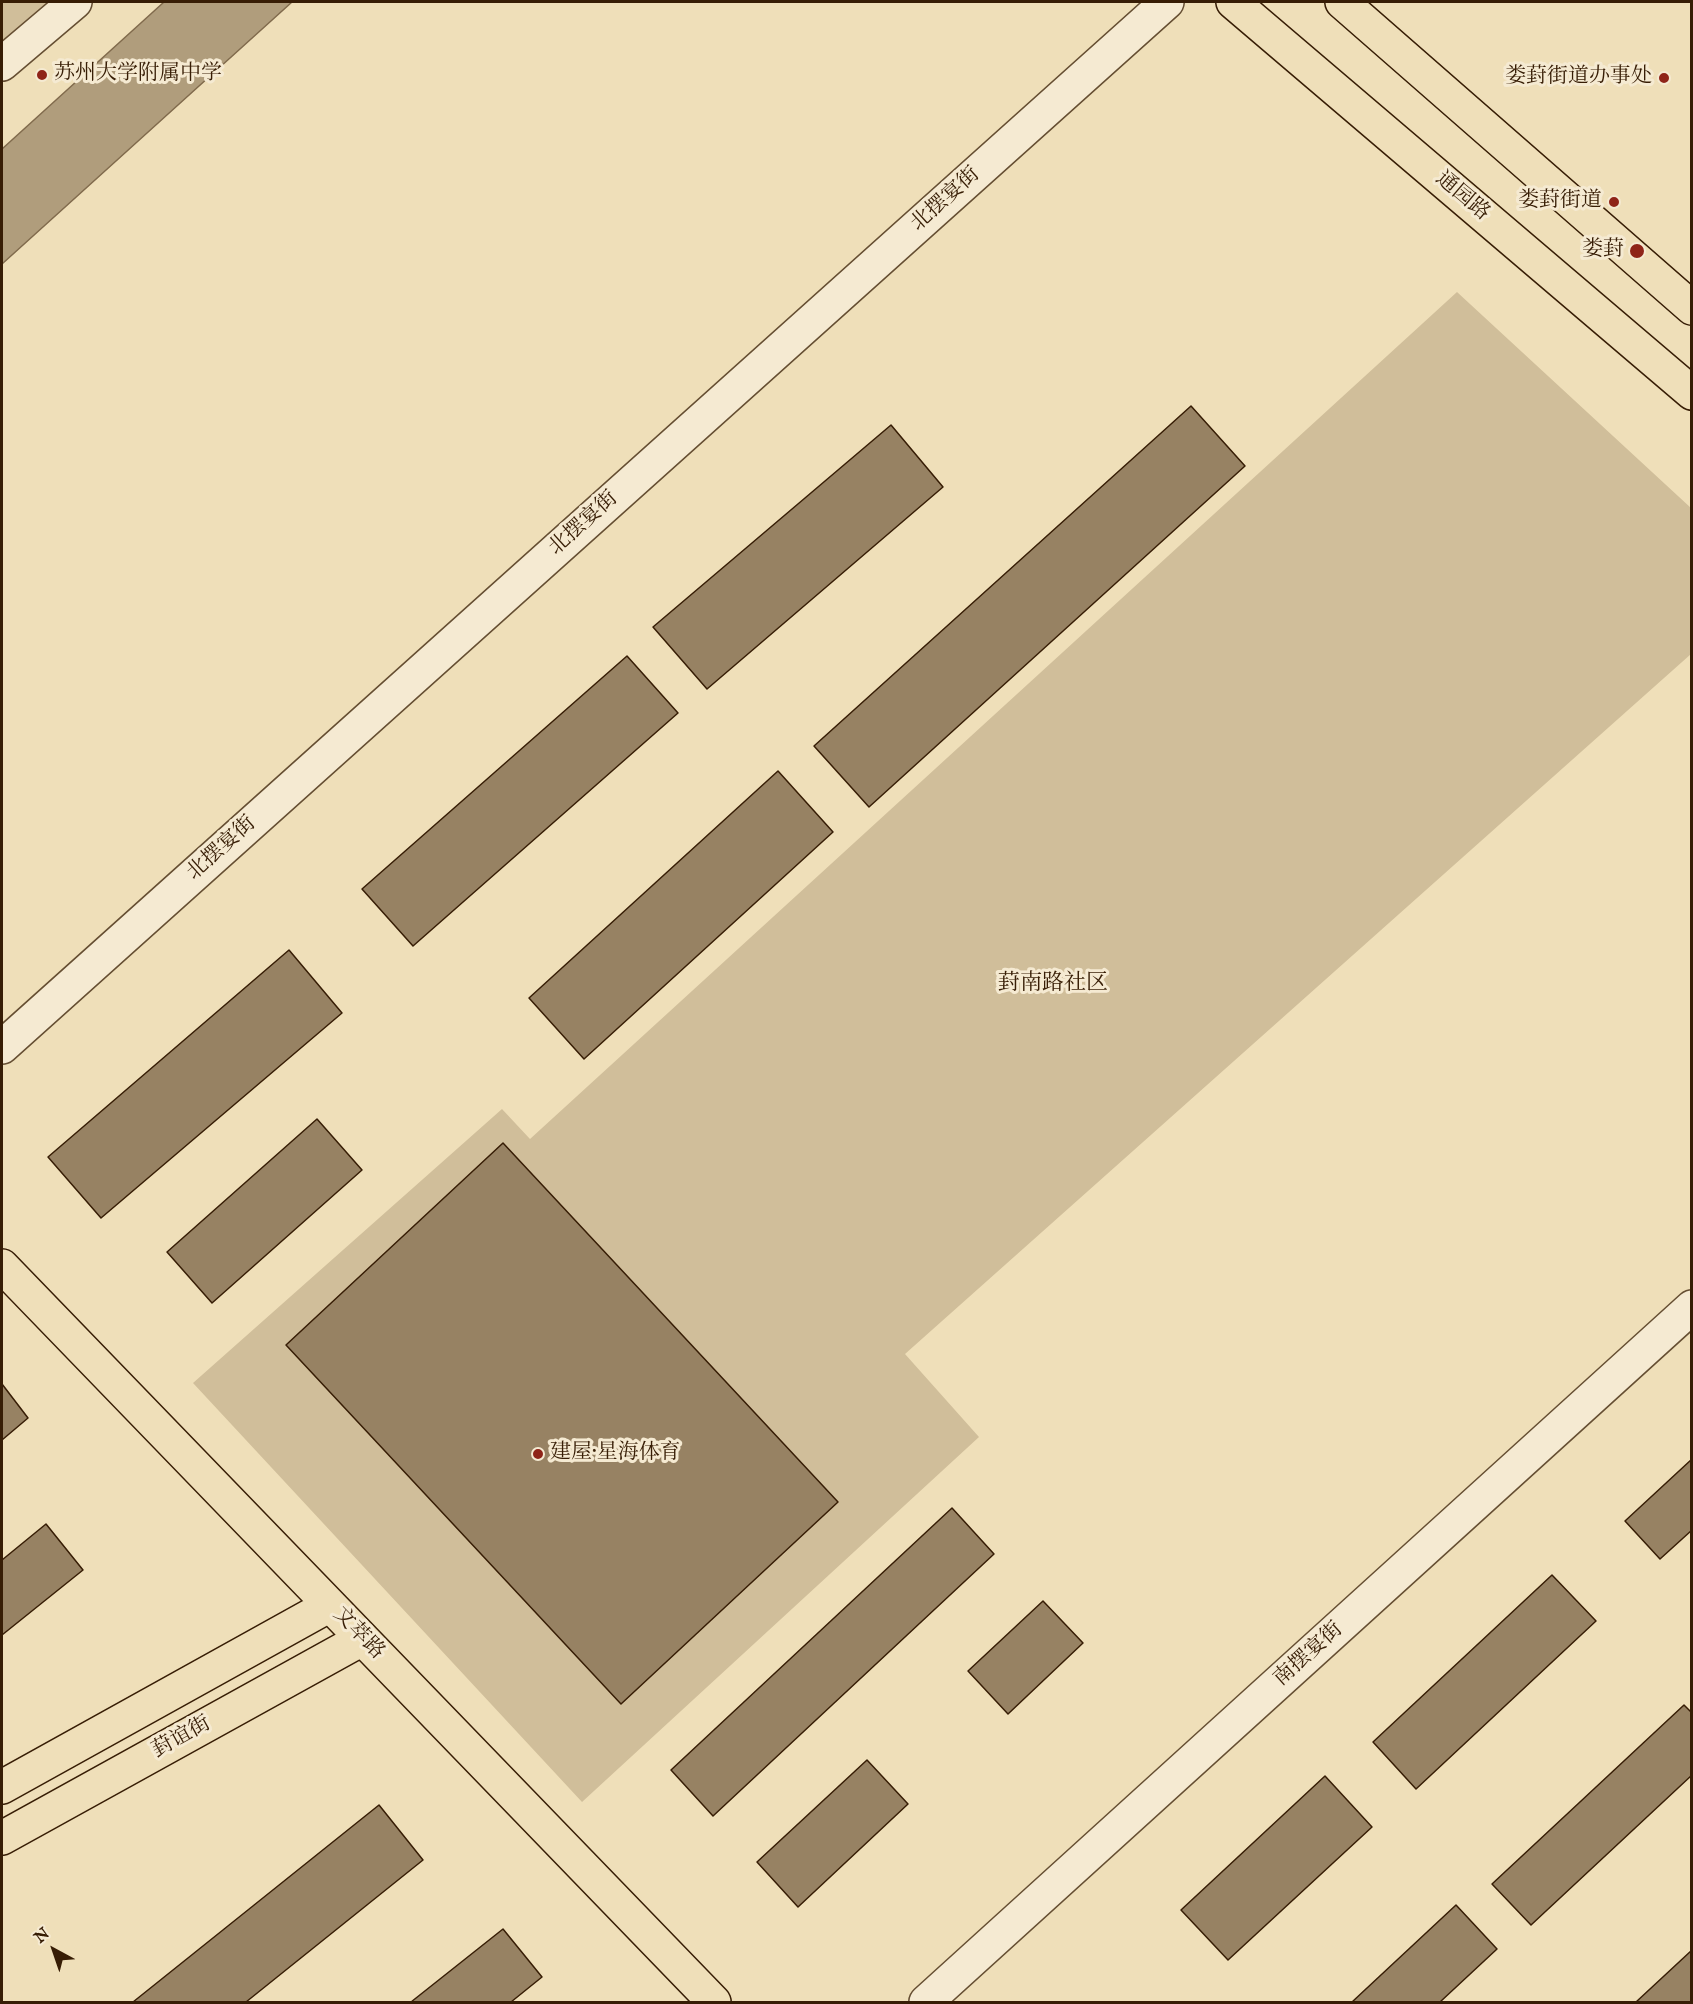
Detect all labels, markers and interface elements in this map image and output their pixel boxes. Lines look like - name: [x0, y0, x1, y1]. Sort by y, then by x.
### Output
- place label: 苏州大学附属中学: [54, 62, 222, 88]
- place label: 娄葑街道办事处: [1505, 65, 1652, 91]
- marker: 苏州大学附属中学: [35, 68, 49, 82]
- marker: 娄葑街道办事处: [1657, 71, 1671, 85]
- street label: 北摆宴街: [906, 163, 986, 237]
- street label: 通园路: [1430, 167, 1494, 227]
- place label: 娄葑街道: [1518, 189, 1602, 215]
- marker: 娄葑街道: [1607, 195, 1621, 209]
- place label: 娄葑: [1582, 238, 1624, 264]
- marker: 娄葑: [1628, 242, 1646, 260]
- street label: 北摆宴街: [544, 487, 624, 561]
- street label: 北摆宴街: [182, 812, 262, 886]
- district label: 葑南路社区: [998, 971, 1108, 997]
- place label: 建屋·星海体育: [550, 1441, 681, 1467]
- marker: 建屋·星海体育: [531, 1447, 545, 1461]
- street label: 文萃路: [327, 1603, 389, 1665]
- street label: 南摆宴街: [1269, 1618, 1349, 1692]
- street label: 葑谊街: [148, 1712, 216, 1764]
- north arrow: [24, 1920, 84, 1980]
- text: N: [31, 1924, 54, 1948]

